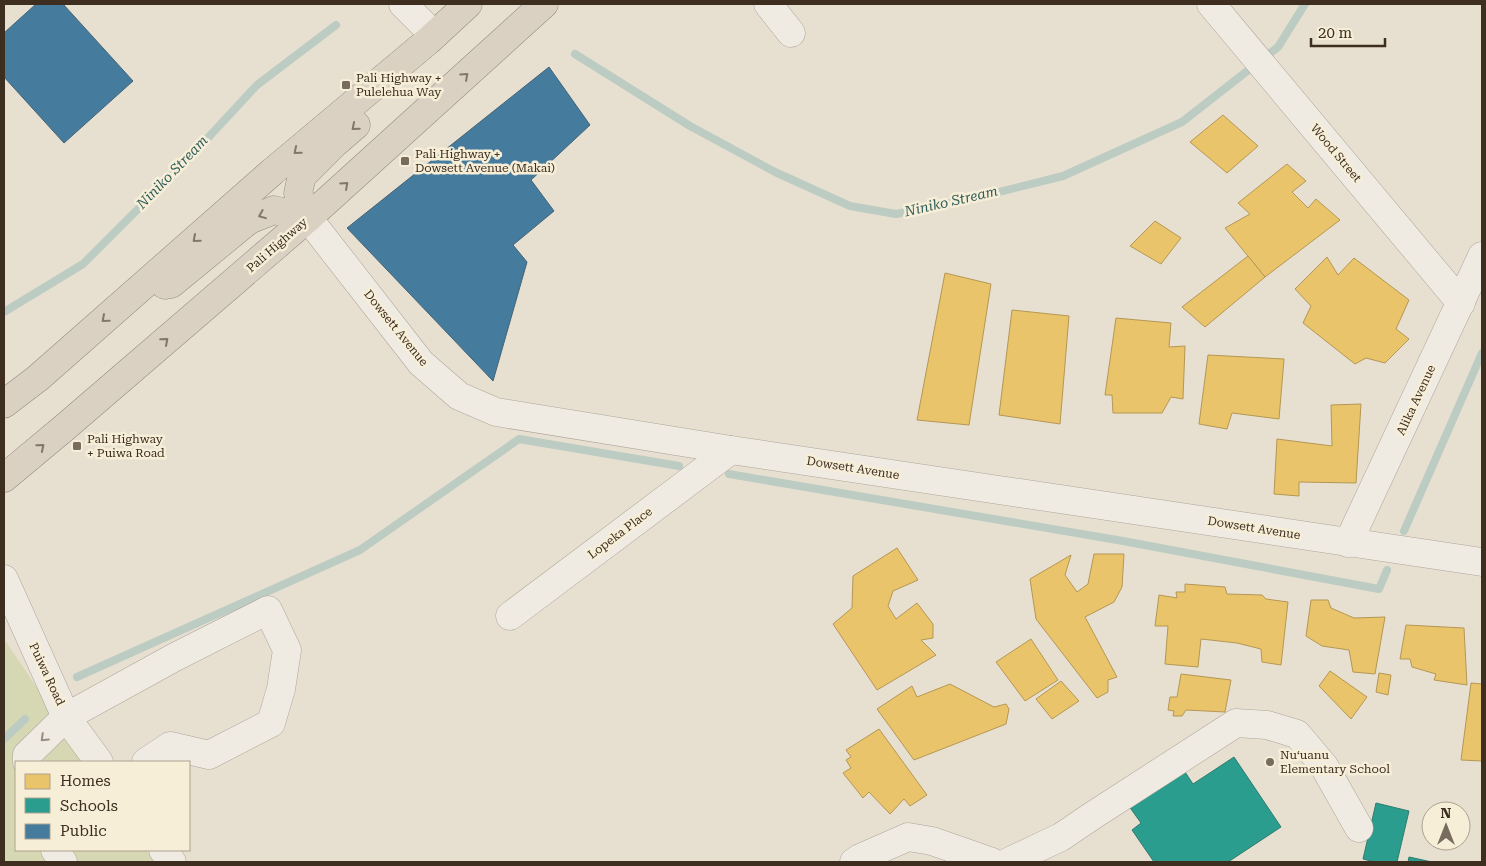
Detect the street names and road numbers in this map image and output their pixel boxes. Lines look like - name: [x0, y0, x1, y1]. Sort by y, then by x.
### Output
- street label: Wood Street: [1308, 121, 1365, 185]
- street label: Pali Highway: [244, 214, 311, 275]
- street label: Dowsett Avenue: [361, 287, 431, 369]
- street label: Alika Avenue: [1394, 362, 1439, 437]
- street label: Dowsett Avenue: [806, 454, 901, 482]
- street label: Lopeka Place: [585, 504, 655, 562]
- street label: Dowsett Avenue: [1207, 514, 1302, 542]
- street label: Puiwa Road: [26, 640, 68, 708]

